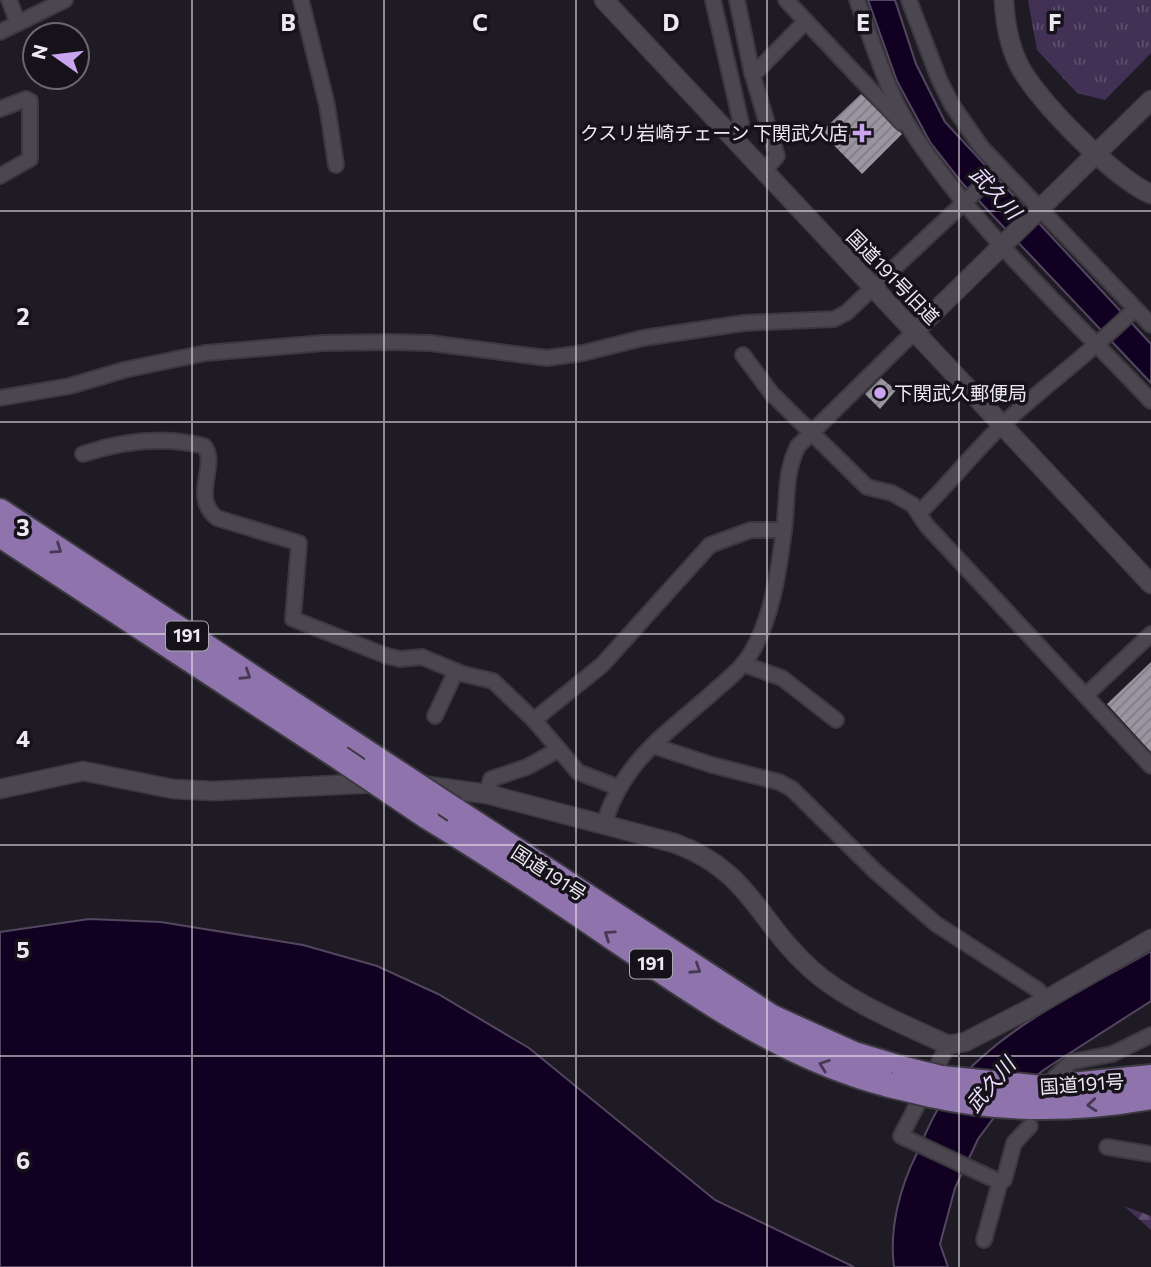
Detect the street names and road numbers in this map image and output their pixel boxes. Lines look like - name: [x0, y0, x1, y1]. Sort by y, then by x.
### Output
- street label: 国道191号旧道: [842, 225, 944, 329]
- road number: 191: [166, 622, 208, 650]
- street label: 国道191号: [507, 840, 591, 905]
- road number: 191: [630, 950, 672, 979]
- street label: 国道191号: [1039, 1069, 1125, 1098]

